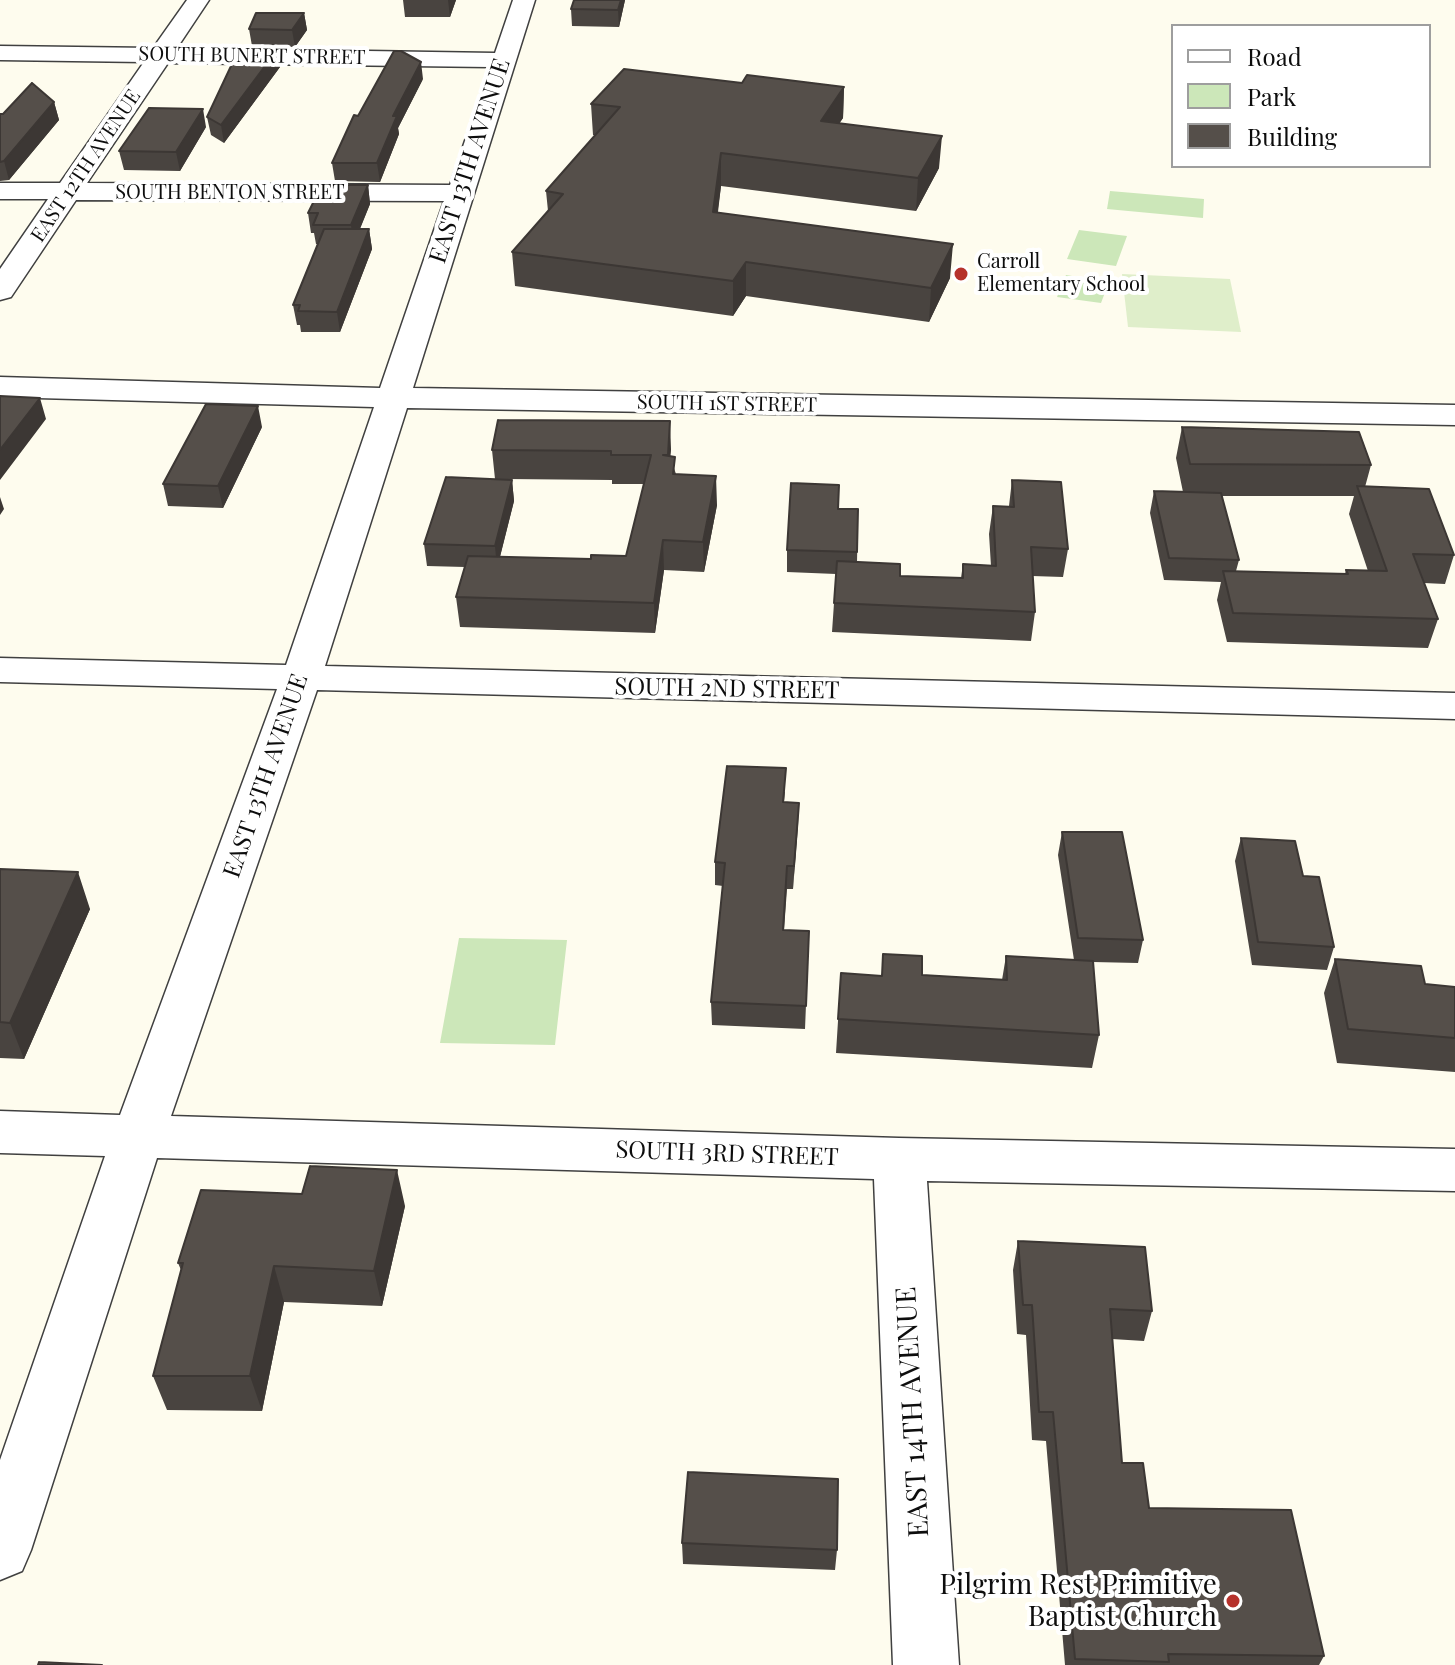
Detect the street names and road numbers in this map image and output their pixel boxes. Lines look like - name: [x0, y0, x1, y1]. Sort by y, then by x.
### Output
- street label: SOUTH BUNERT STREET: [138, 42, 366, 70]
- street label: EAST 13TH AVENUE: [423, 55, 517, 267]
- street label: EAST 12TH AVENUE: [26, 85, 146, 247]
- street label: SOUTH BENTON STREET: [115, 181, 345, 205]
- street label: SOUTH 1ST STREET: [637, 390, 817, 418]
- street label: EAST 13TH AVENUE: [218, 670, 314, 882]
- street label: SOUTH 2ND STREET: [614, 673, 840, 705]
- street label: SOUTH 3RD STREET: [615, 1136, 839, 1172]
- street label: EAST 14TH AVENUE: [890, 1286, 936, 1538]

